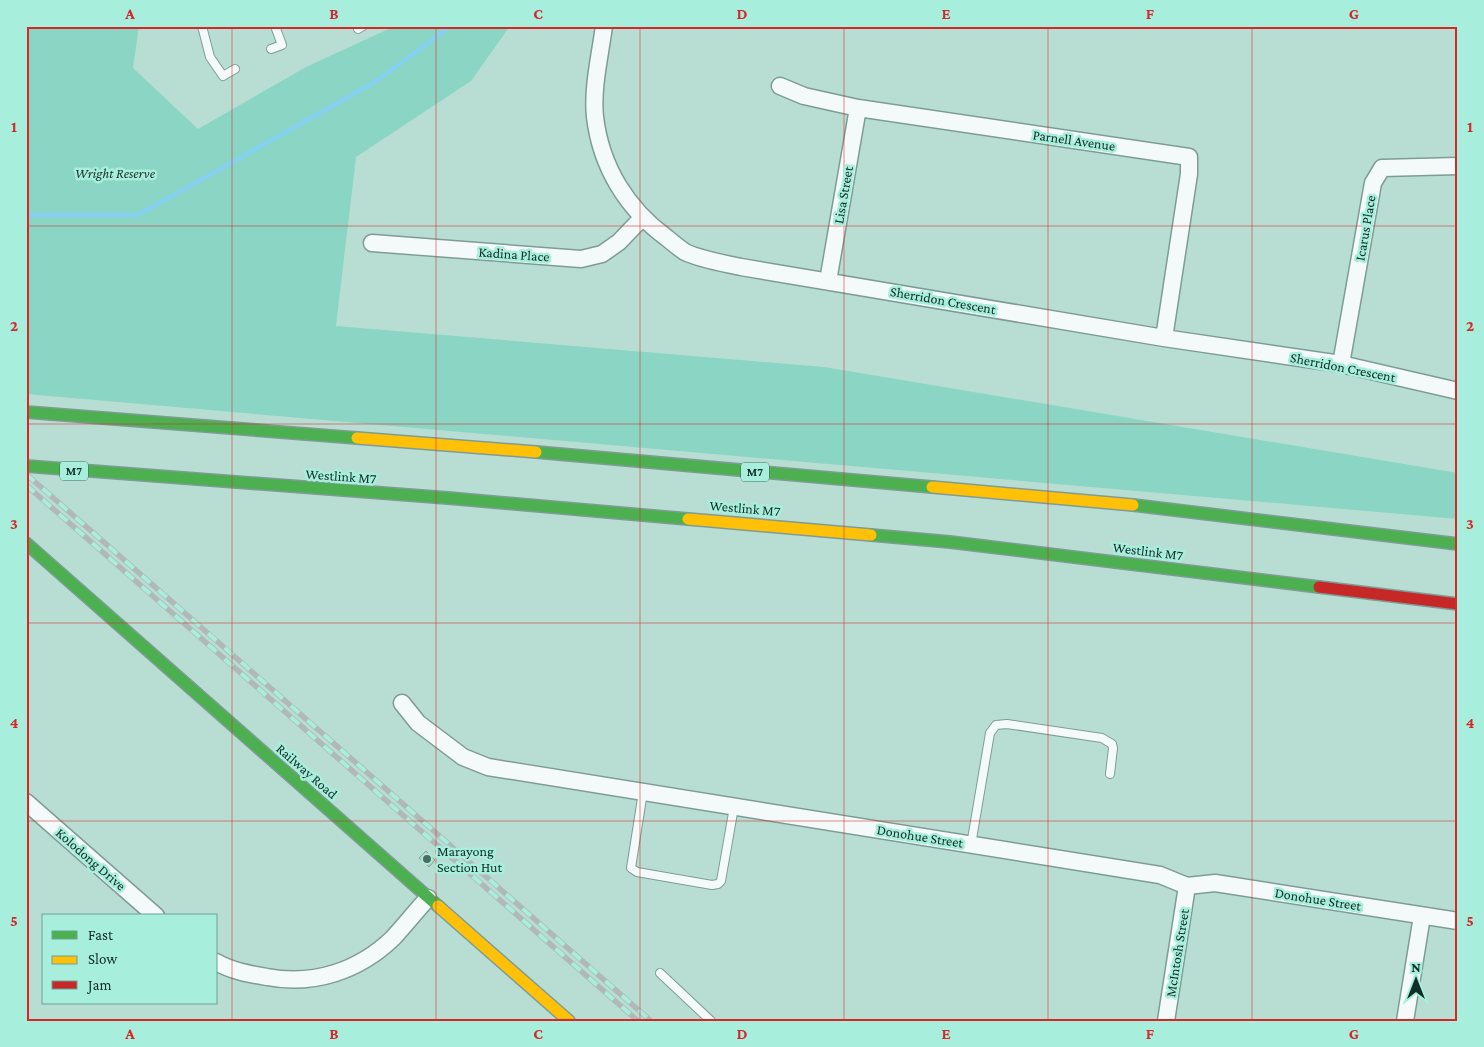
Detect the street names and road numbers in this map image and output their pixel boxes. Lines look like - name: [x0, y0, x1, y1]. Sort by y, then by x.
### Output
- street label: Parnell Avenue: [1032, 126, 1116, 154]
- street label: Lisa Street: [830, 165, 856, 225]
- street label: Icarus Place: [1351, 194, 1379, 262]
- street label: Kadina Place: [478, 244, 550, 264]
- street label: Sherridon Crescent: [889, 283, 997, 317]
- street label: Sherridon Crescent: [1289, 349, 1397, 385]
- road number: M7: [60, 462, 88, 481]
- road number: M7: [741, 462, 769, 482]
- street label: Westlink M7: [305, 466, 377, 486]
- street label: Westlink M7: [709, 497, 782, 519]
- street label: Westlink M7: [1112, 539, 1185, 563]
- street label: Railway Road: [273, 740, 341, 802]
- street label: Donohue Street: [876, 821, 965, 851]
- street label: Kolodong Drive: [53, 824, 129, 894]
- street label: Donohue Street: [1274, 884, 1363, 914]
- street label: McIntosh Street: [1162, 907, 1192, 998]

